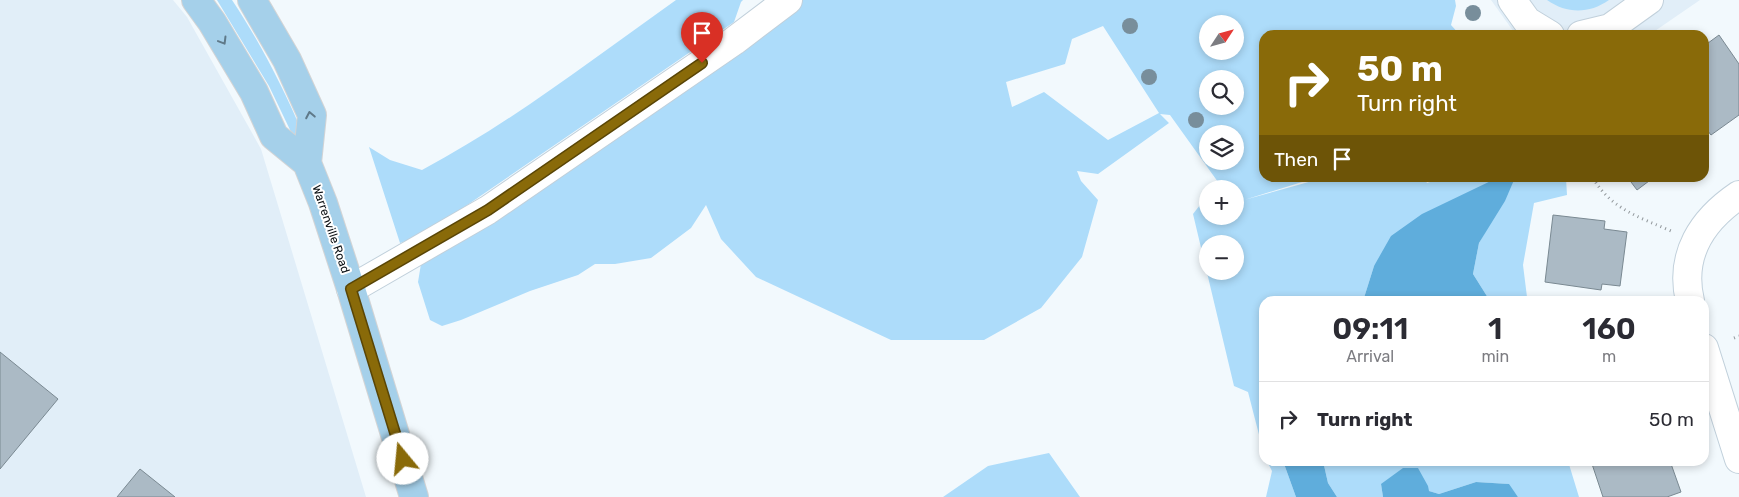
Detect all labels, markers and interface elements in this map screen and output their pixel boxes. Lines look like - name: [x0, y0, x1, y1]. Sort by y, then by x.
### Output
- pin: [681, 12, 723, 63]
- north arrow: [1199, 15, 1244, 60]
- map controls: [1199, 15, 1244, 280]
- icon: arrive: [688, 19, 716, 47]
- one-way arrow: [217, 35, 227, 44]
- text: 50 m: [1357, 48, 1443, 90]
- icon: right: [1274, 50, 1339, 115]
- button: search: [1199, 70, 1244, 115]
- text: Turn right: [1357, 90, 1457, 117]
- one-way arrow: [305, 111, 315, 119]
- button: layers: [1199, 125, 1244, 170]
- icon: arrive: [1328, 145, 1356, 173]
- text: Then: [1274, 148, 1318, 171]
- button: +: [1199, 180, 1244, 225]
- street label: Warrenville Road: [309, 183, 353, 275]
- button: −: [1199, 235, 1244, 280]
- text: 09:11: [1332, 311, 1408, 347]
- text: 1: [1488, 311, 1502, 347]
- text: 160: [1582, 311, 1636, 347]
- text: Arrival: [1346, 347, 1394, 366]
- text: min: [1481, 347, 1509, 366]
- text: m: [1602, 347, 1616, 366]
- icon: right: [1274, 405, 1302, 433]
- text: Turn right: [1317, 408, 1412, 431]
- text: 50 m: [1649, 408, 1694, 431]
- position arrow: [376, 432, 428, 484]

